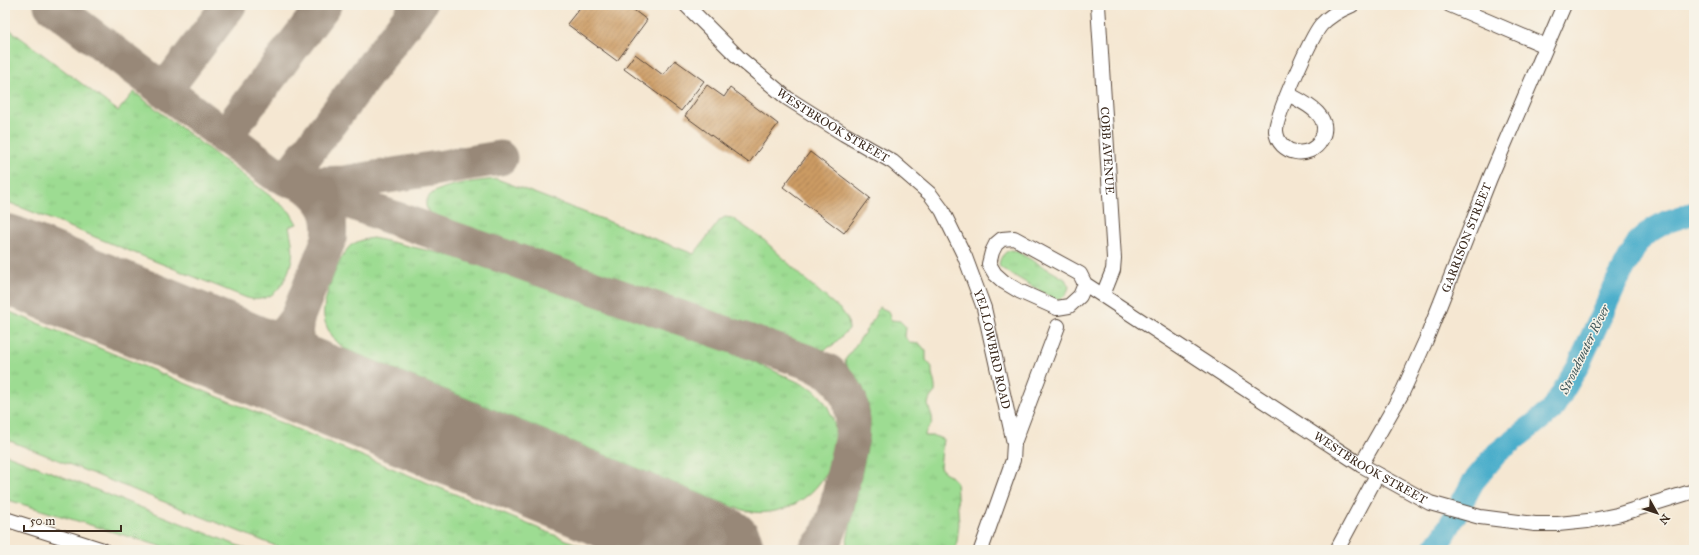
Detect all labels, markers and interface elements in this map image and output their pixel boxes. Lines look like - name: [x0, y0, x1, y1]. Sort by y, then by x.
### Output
- street label: WESTBROOK STREET: [774, 85, 892, 165]
- street label: COBB AVENUE: [1097, 106, 1117, 195]
- street label: GARRISON STREET: [1438, 181, 1494, 295]
- street label: YELLOWBIRD ROAD: [971, 287, 1013, 410]
- water label: Stroudwater River: [1556, 302, 1614, 398]
- street label: WESTBROOK STREET: [1311, 429, 1430, 507]
- north arrow: [1637, 493, 1677, 533]
- scale bar: [24, 507, 121, 533]
- text: N: [1656, 511, 1672, 527]
- text: 50 m: [30, 514, 55, 528]

